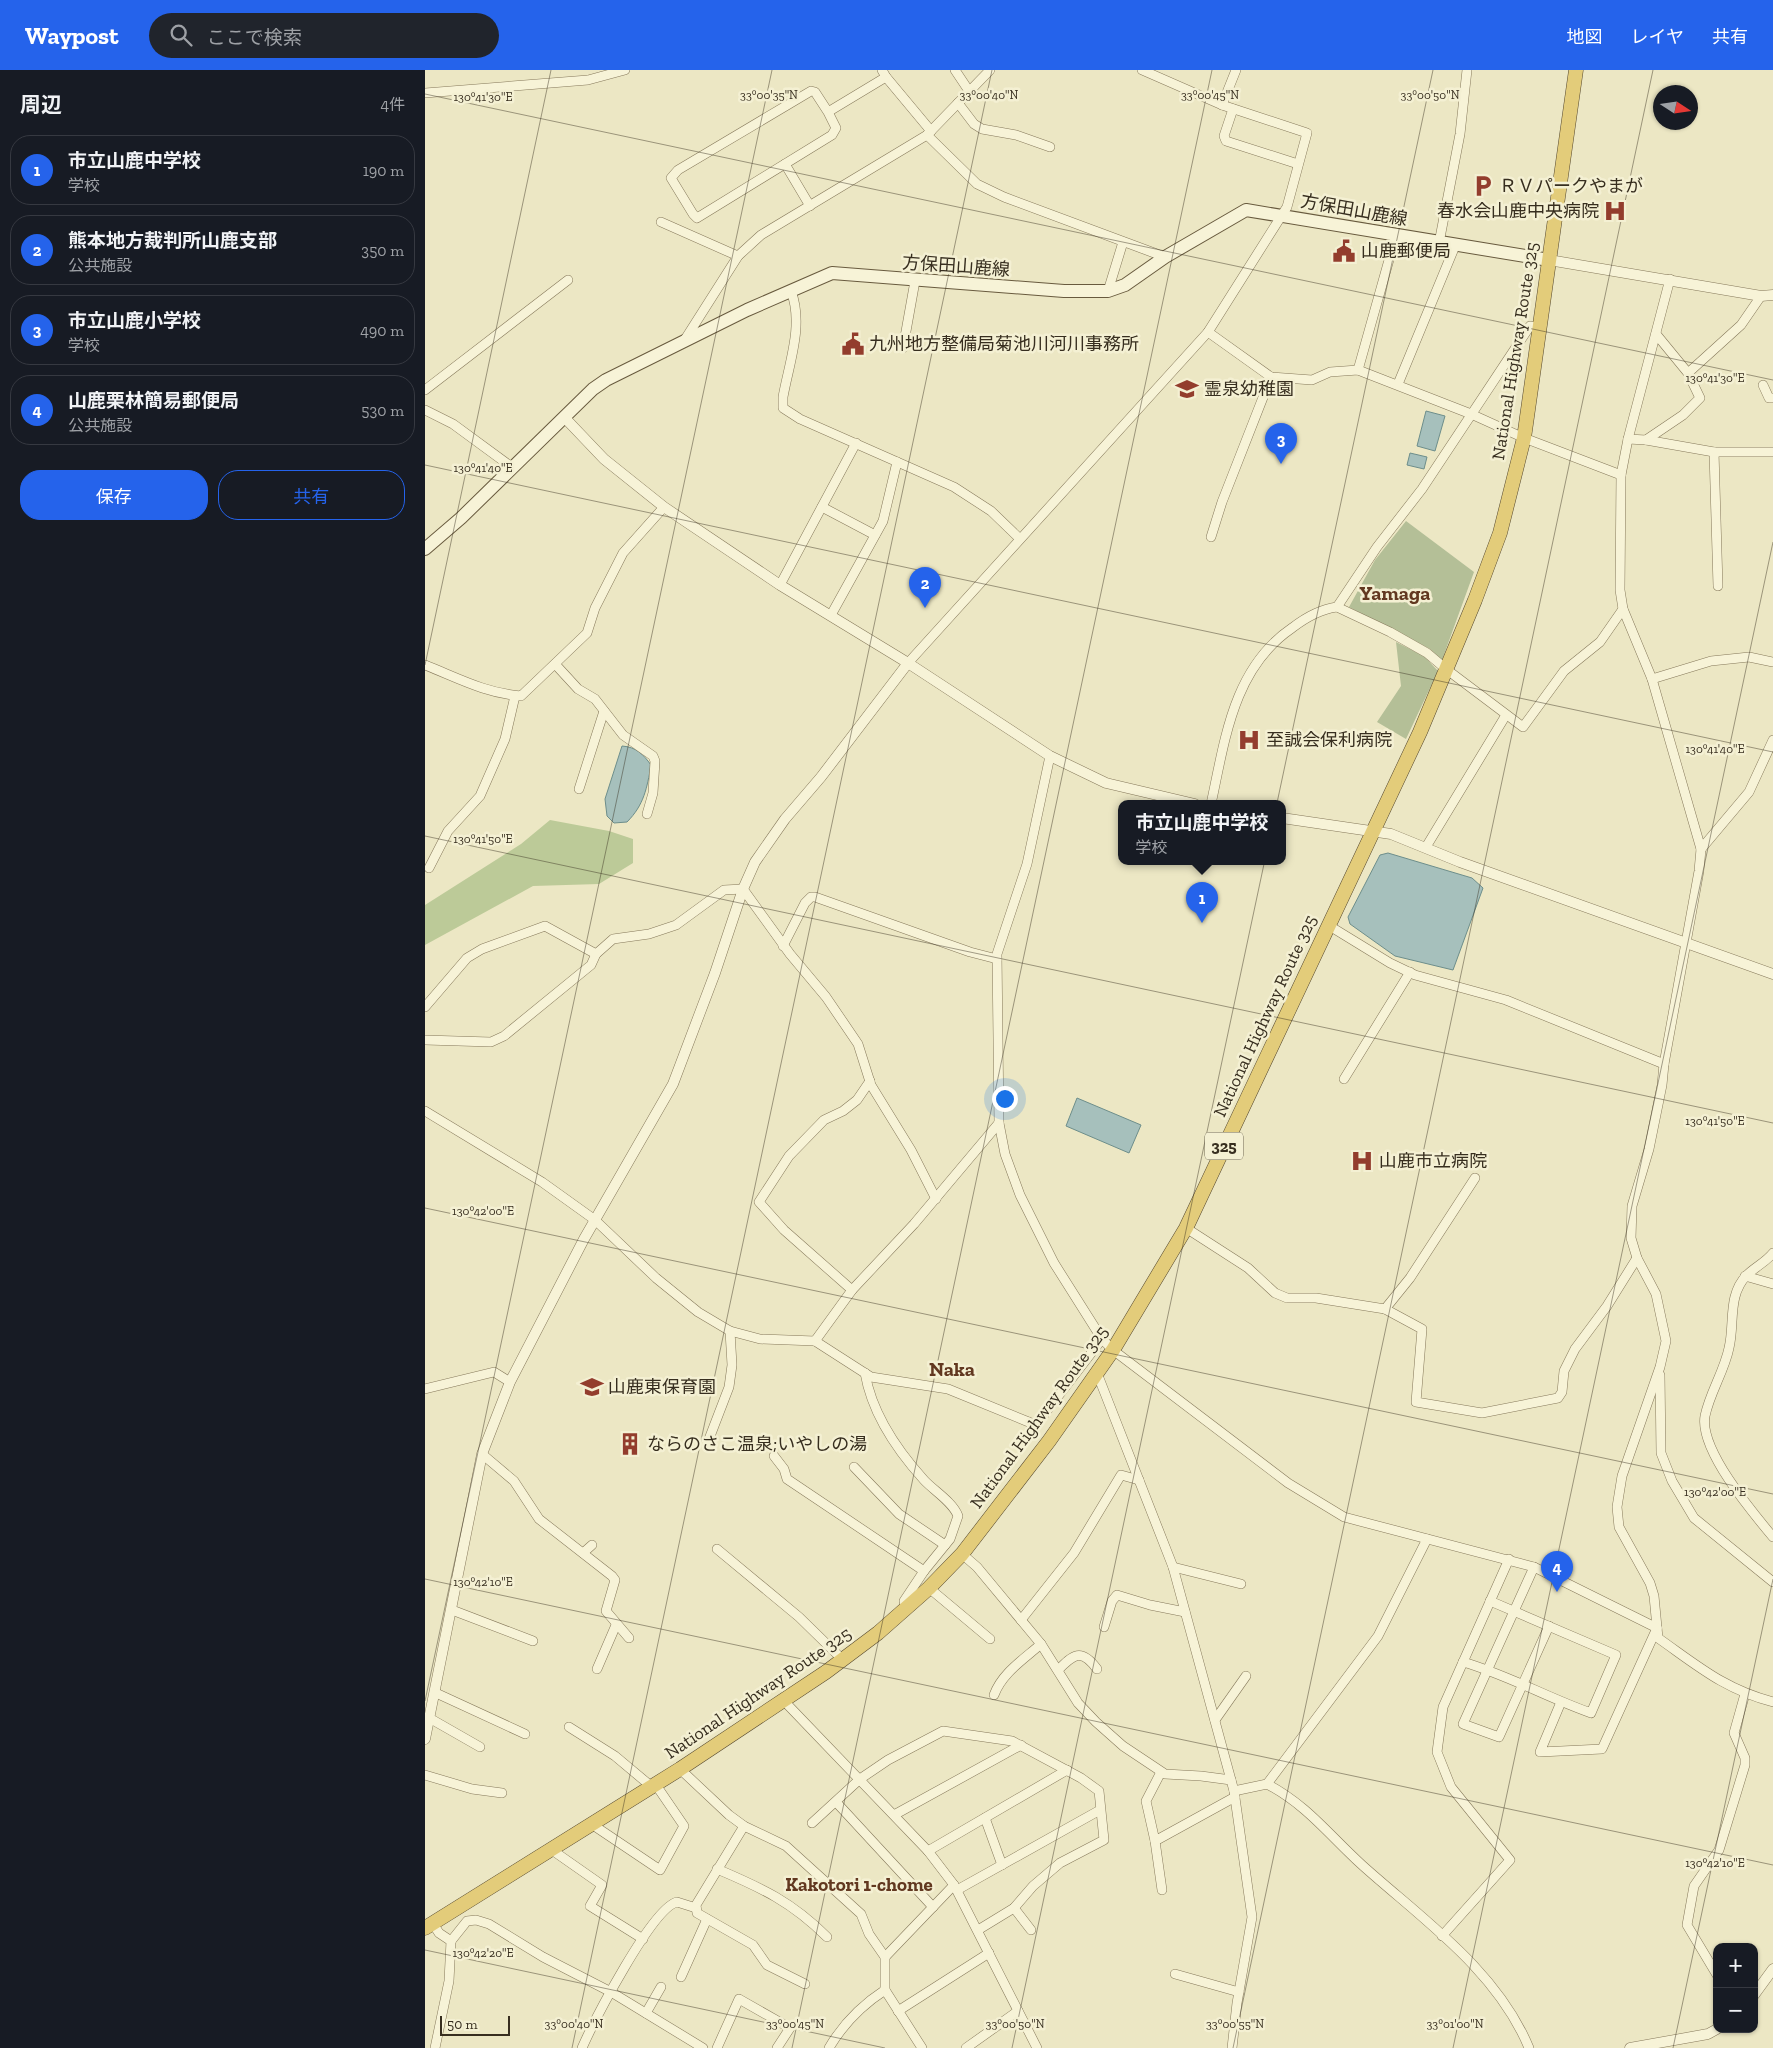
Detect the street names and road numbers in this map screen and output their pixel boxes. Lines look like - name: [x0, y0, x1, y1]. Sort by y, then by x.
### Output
- street label: 方保田山鹿線: [1299, 190, 1409, 230]
- street label: National Highway Route 325: [1487, 240, 1543, 462]
- street label: 方保田山鹿線: [901, 251, 1011, 281]
- street label: National Highway Route 325: [1208, 912, 1322, 1120]
- road number: 325: [1205, 1132, 1243, 1160]
- street label: National Highway Route 325: [965, 1321, 1113, 1513]
- street label: National Highway Route 325: [661, 1622, 855, 1764]

